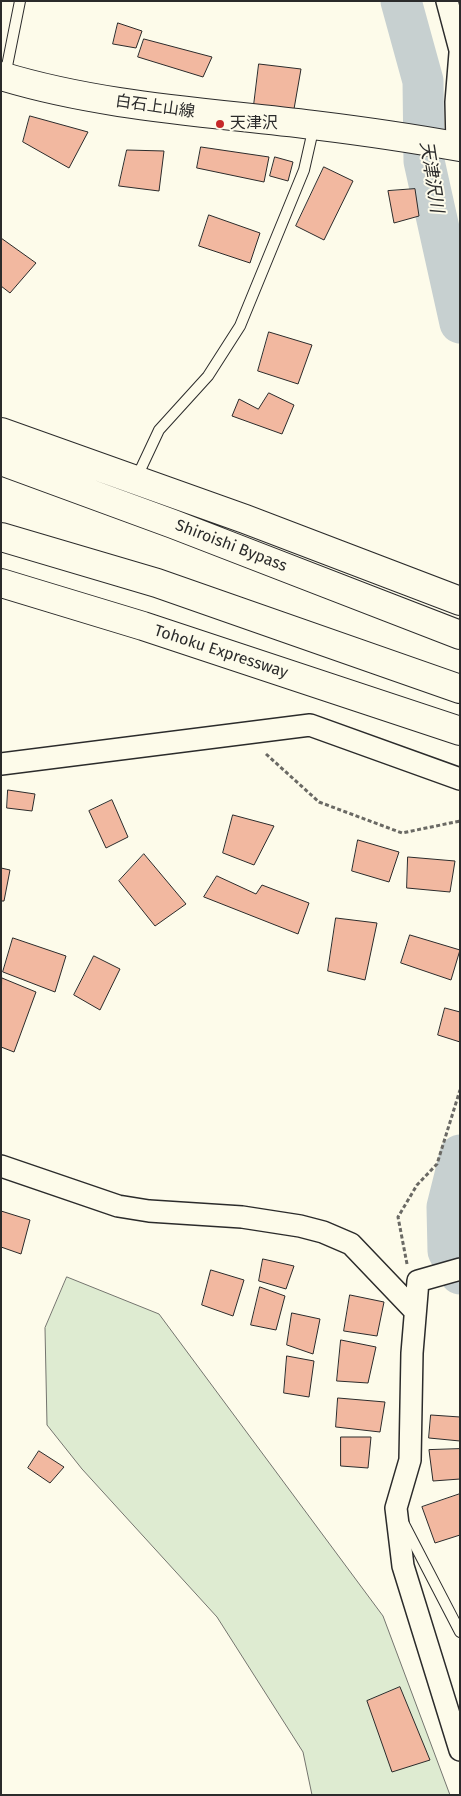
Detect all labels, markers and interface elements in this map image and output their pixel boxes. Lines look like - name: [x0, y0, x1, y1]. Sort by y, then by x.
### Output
- street label: 白石上山線: [114, 92, 196, 122]
- place label: 天津沢: [230, 114, 278, 134]
- marker: 天津沢: [214, 118, 226, 130]
- water label: 天津沢川: [415, 140, 447, 214]
- street label: Shiroishi Bypass: [172, 516, 290, 576]
- street label: Tohoku Expressway: [152, 621, 290, 683]

